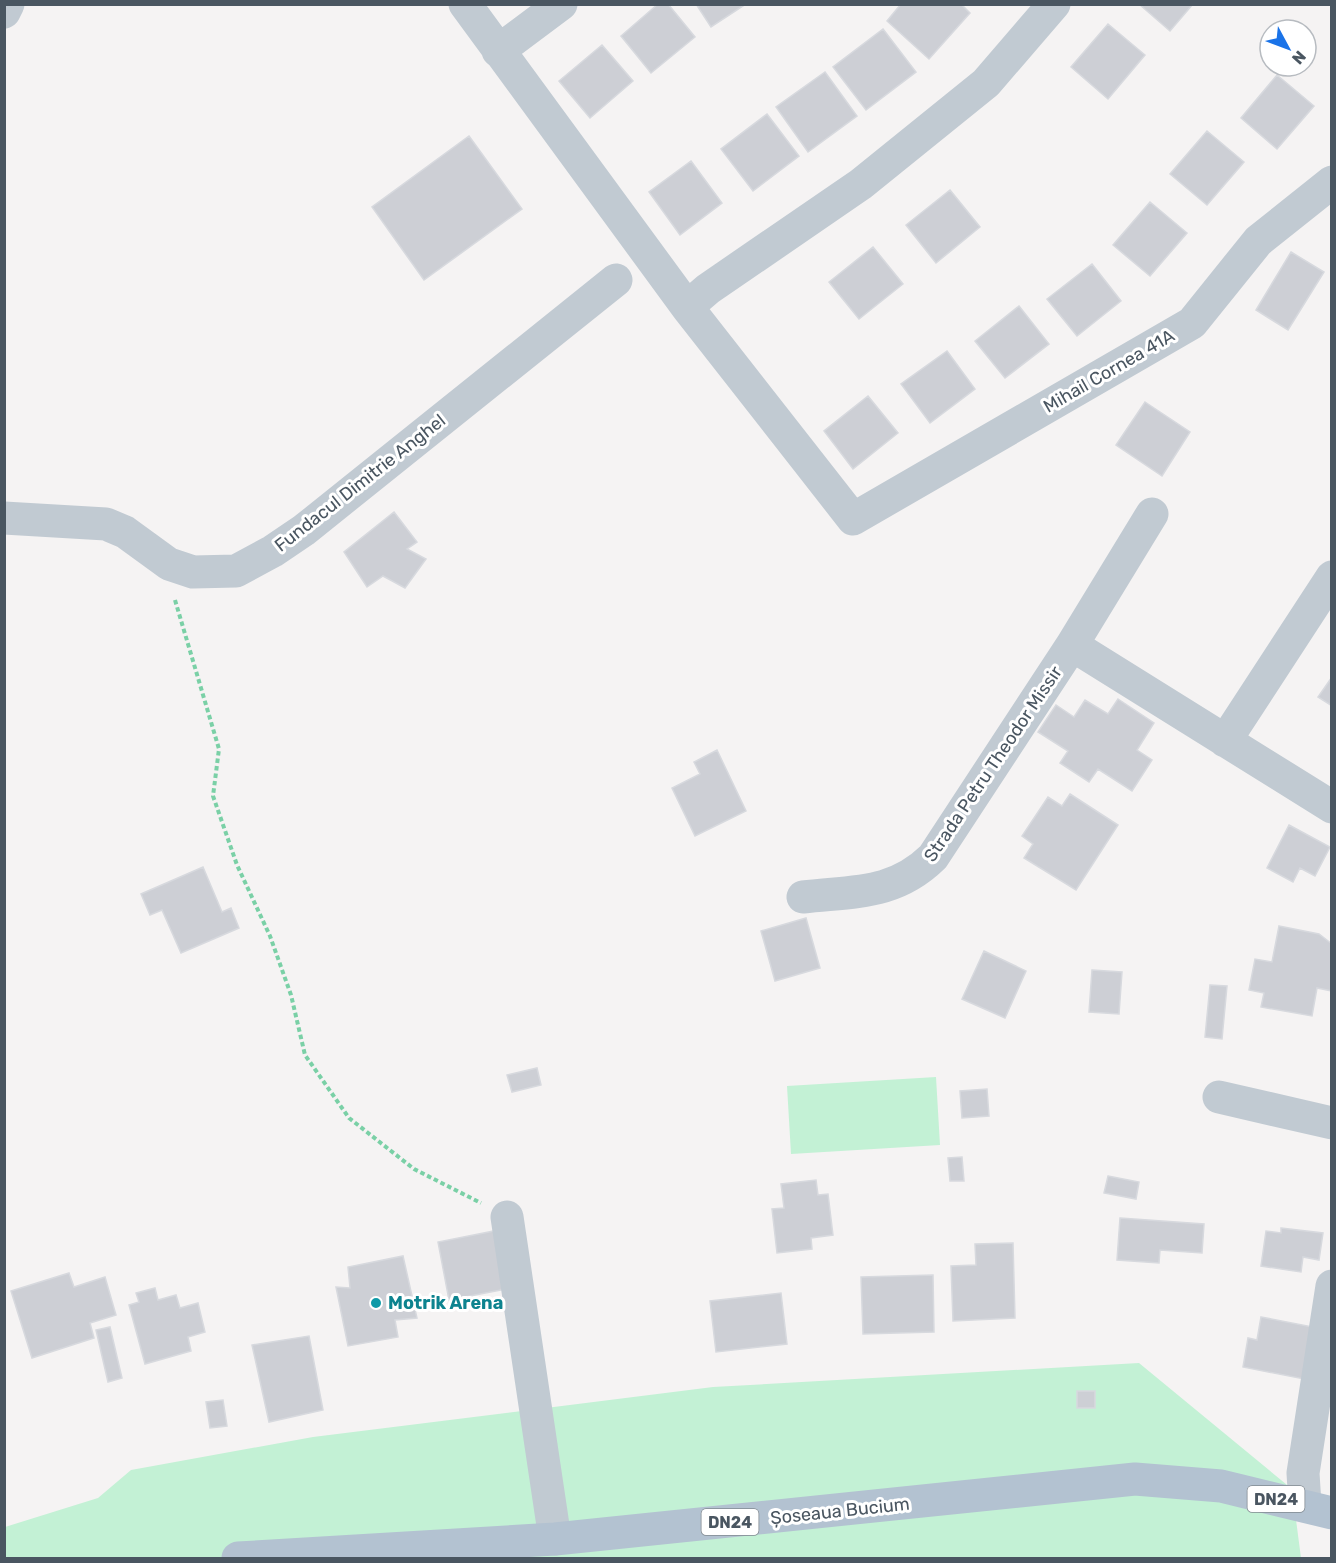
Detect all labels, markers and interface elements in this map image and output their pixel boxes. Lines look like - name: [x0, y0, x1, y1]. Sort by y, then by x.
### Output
- north arrow: [1258, 18, 1318, 78]
- text: N: [1288, 47, 1310, 68]
- street label: Mihail Cornea 41A: [1040, 325, 1178, 417]
- street label: Fundacul Dimitrie Anghel: [270, 409, 450, 557]
- street label: Strada Petru Theodor Missir: [919, 662, 1067, 866]
- place label: Motrik Arena: [388, 1292, 503, 1314]
- marker: Motrik Arena: [369, 1296, 383, 1310]
- road number: DN24: [1248, 1486, 1304, 1512]
- street label: Șoseaua Bucium: [769, 1493, 911, 1529]
- road number: DN24: [702, 1509, 758, 1535]

